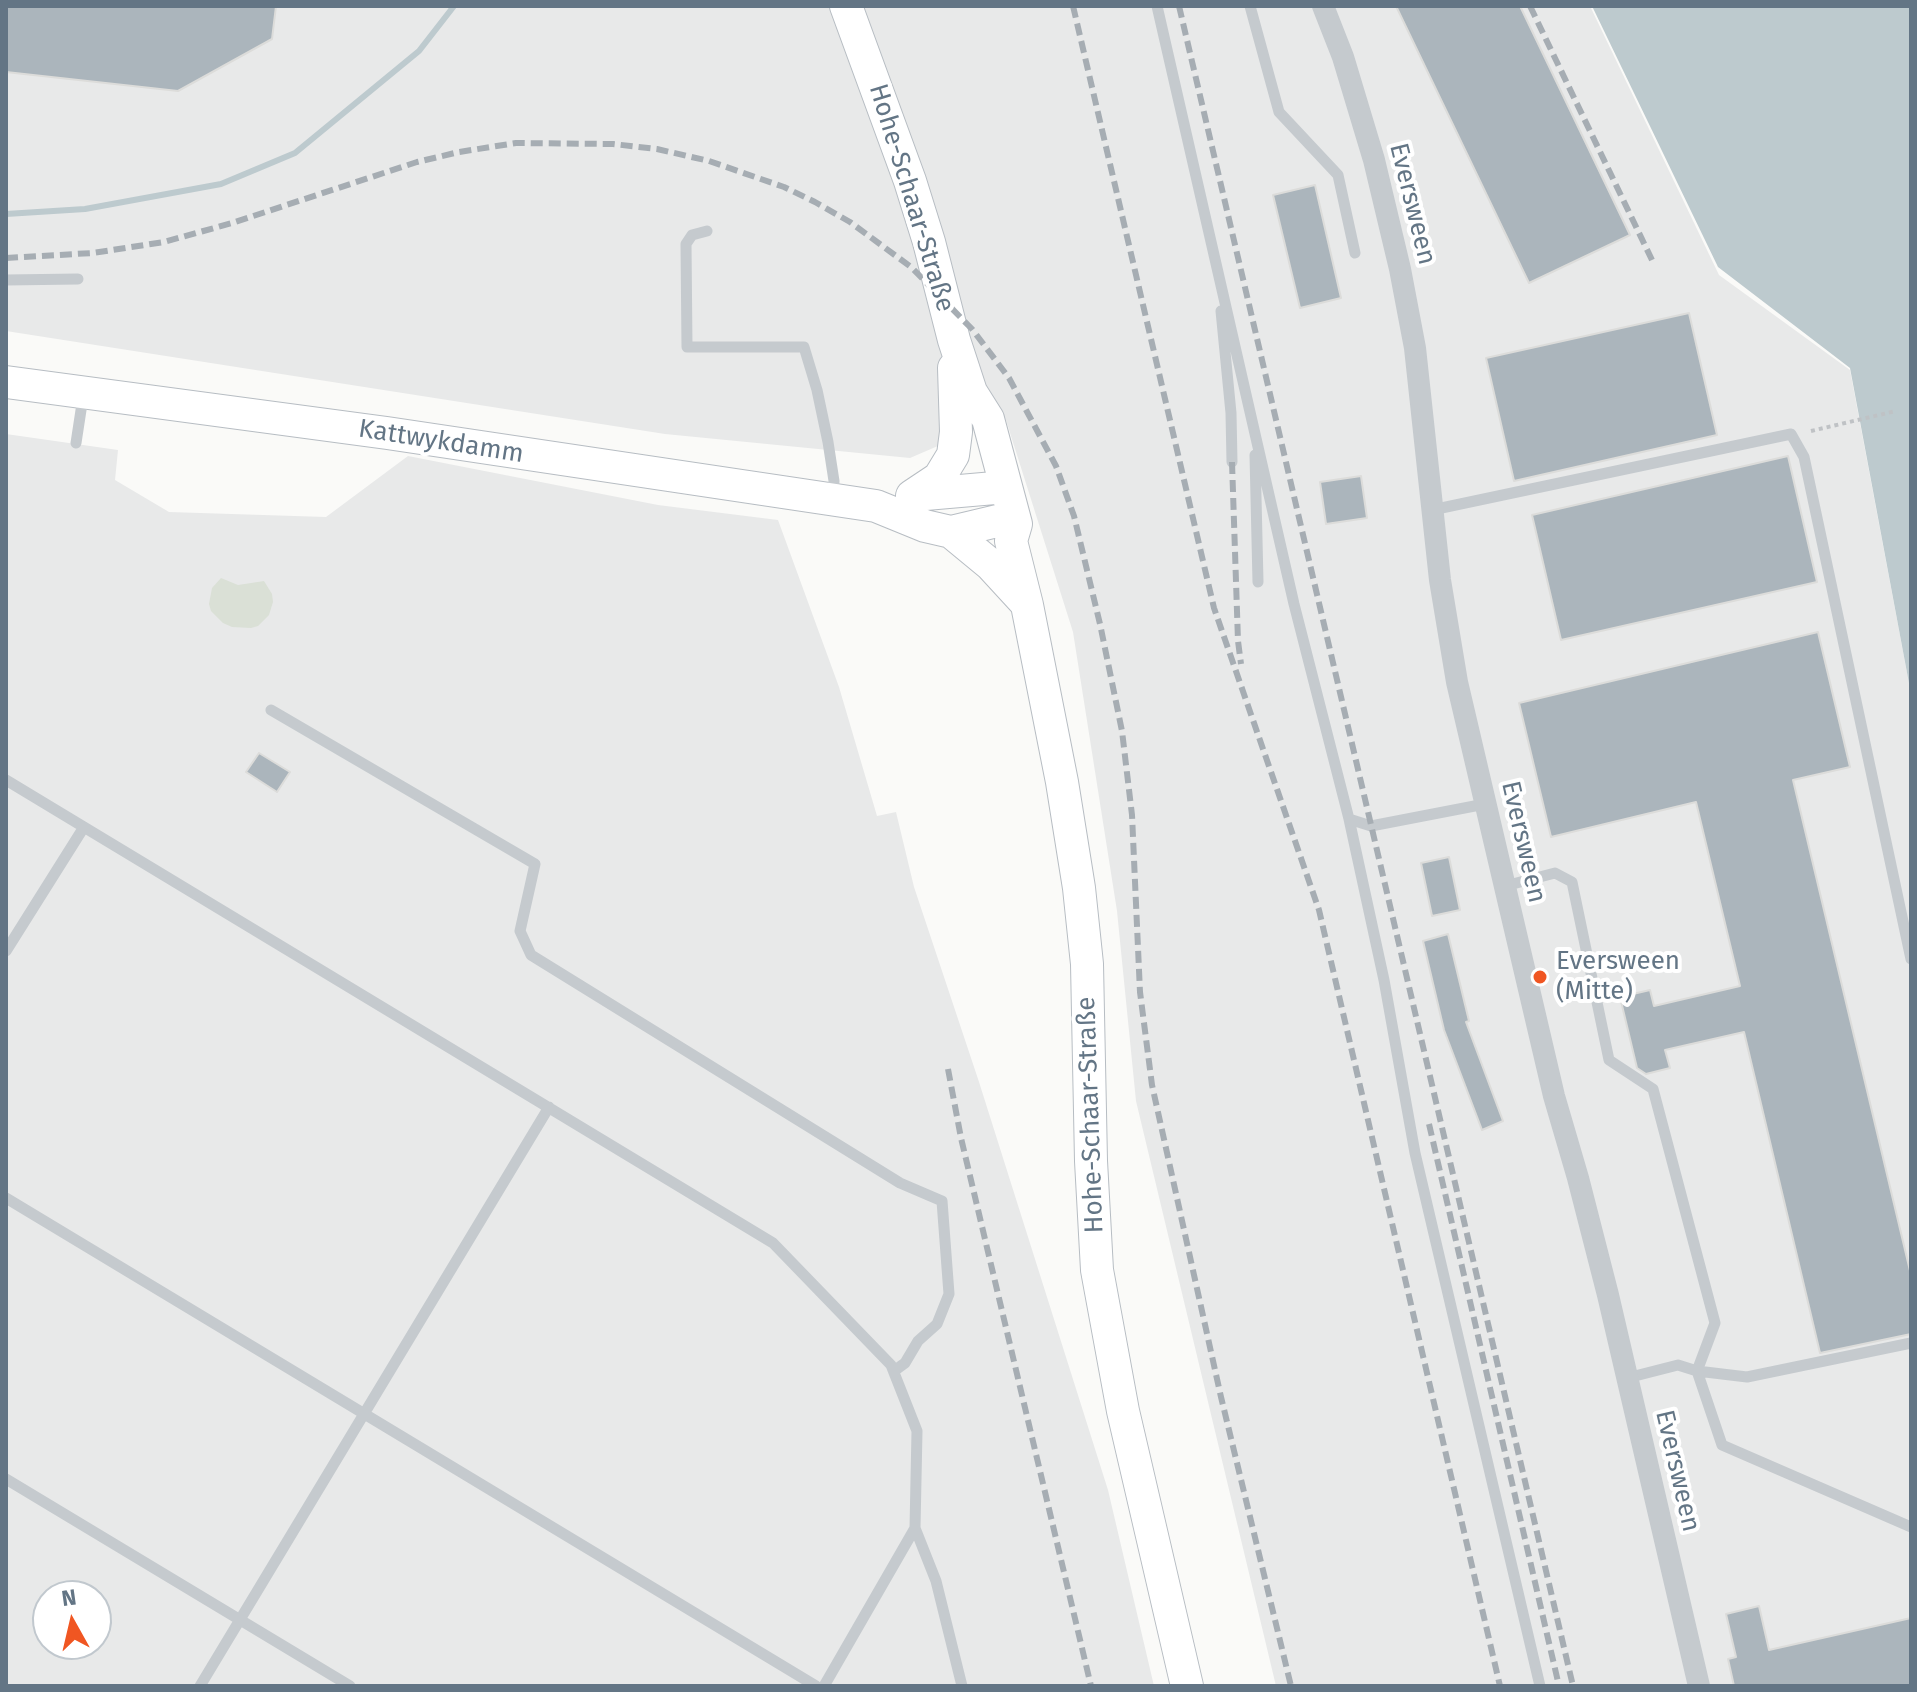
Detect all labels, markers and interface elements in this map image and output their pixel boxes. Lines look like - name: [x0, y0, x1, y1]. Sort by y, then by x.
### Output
- street label: Hohe-Schaar-Straße: [861, 80, 961, 316]
- street label: Eversween: [1382, 140, 1442, 268]
- street label: Kattwykdamm: [356, 414, 526, 470]
- street label: Eversween: [1494, 778, 1552, 906]
- place label: Eversween (Mitte): [1556, 946, 1680, 1008]
- marker: Eversween (Mitte): [1531, 968, 1549, 986]
- street label: Hohe-Schaar-Straße: [1071, 996, 1111, 1234]
- street label: Eversween: [1648, 1407, 1706, 1535]
- north arrow: [32, 1580, 112, 1660]
- text: N: [60, 1583, 78, 1612]

